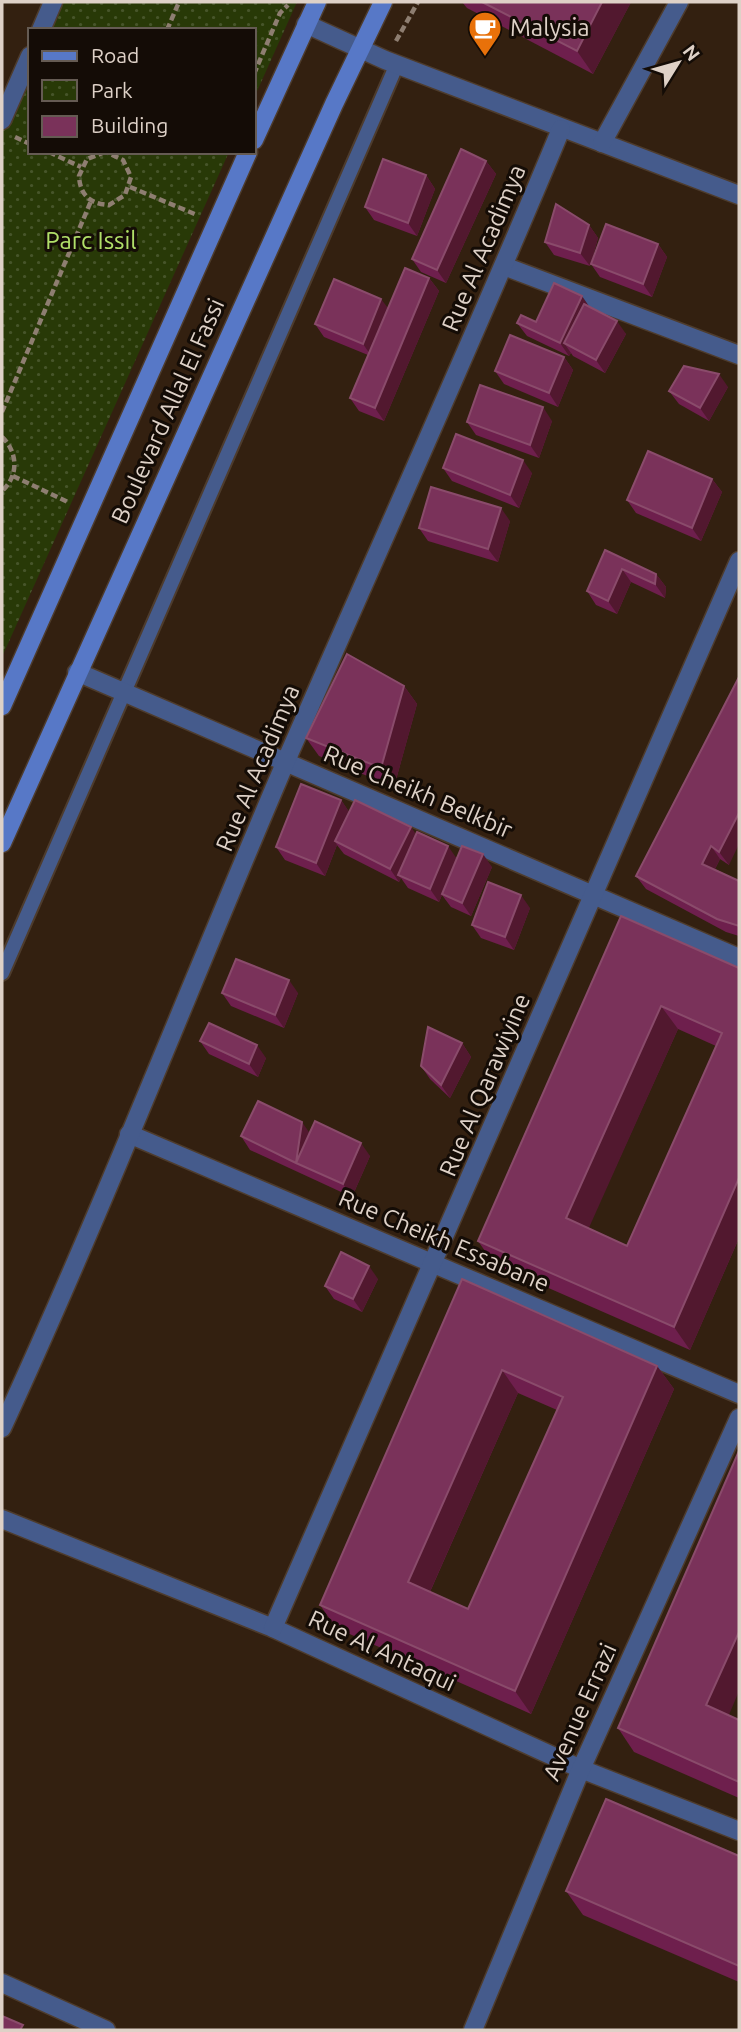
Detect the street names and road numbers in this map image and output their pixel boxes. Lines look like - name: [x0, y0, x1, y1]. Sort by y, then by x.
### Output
- street label: Rue Al Acadimya: [436, 160, 531, 335]
- street label: Boulevard Allal El Fassi: [106, 294, 229, 527]
- street label: Rue Al Acadimya: [210, 680, 305, 855]
- street label: Rue Cheikh Belkbir: [320, 740, 516, 843]
- street label: Rue Al Qarawiyine: [434, 989, 535, 1180]
- street label: Rue Cheikh Essabane: [335, 1184, 554, 1297]
- street label: Rue Al Antaqui: [304, 1605, 460, 1696]
- street label: Avenue Errazi: [537, 1639, 622, 1785]

